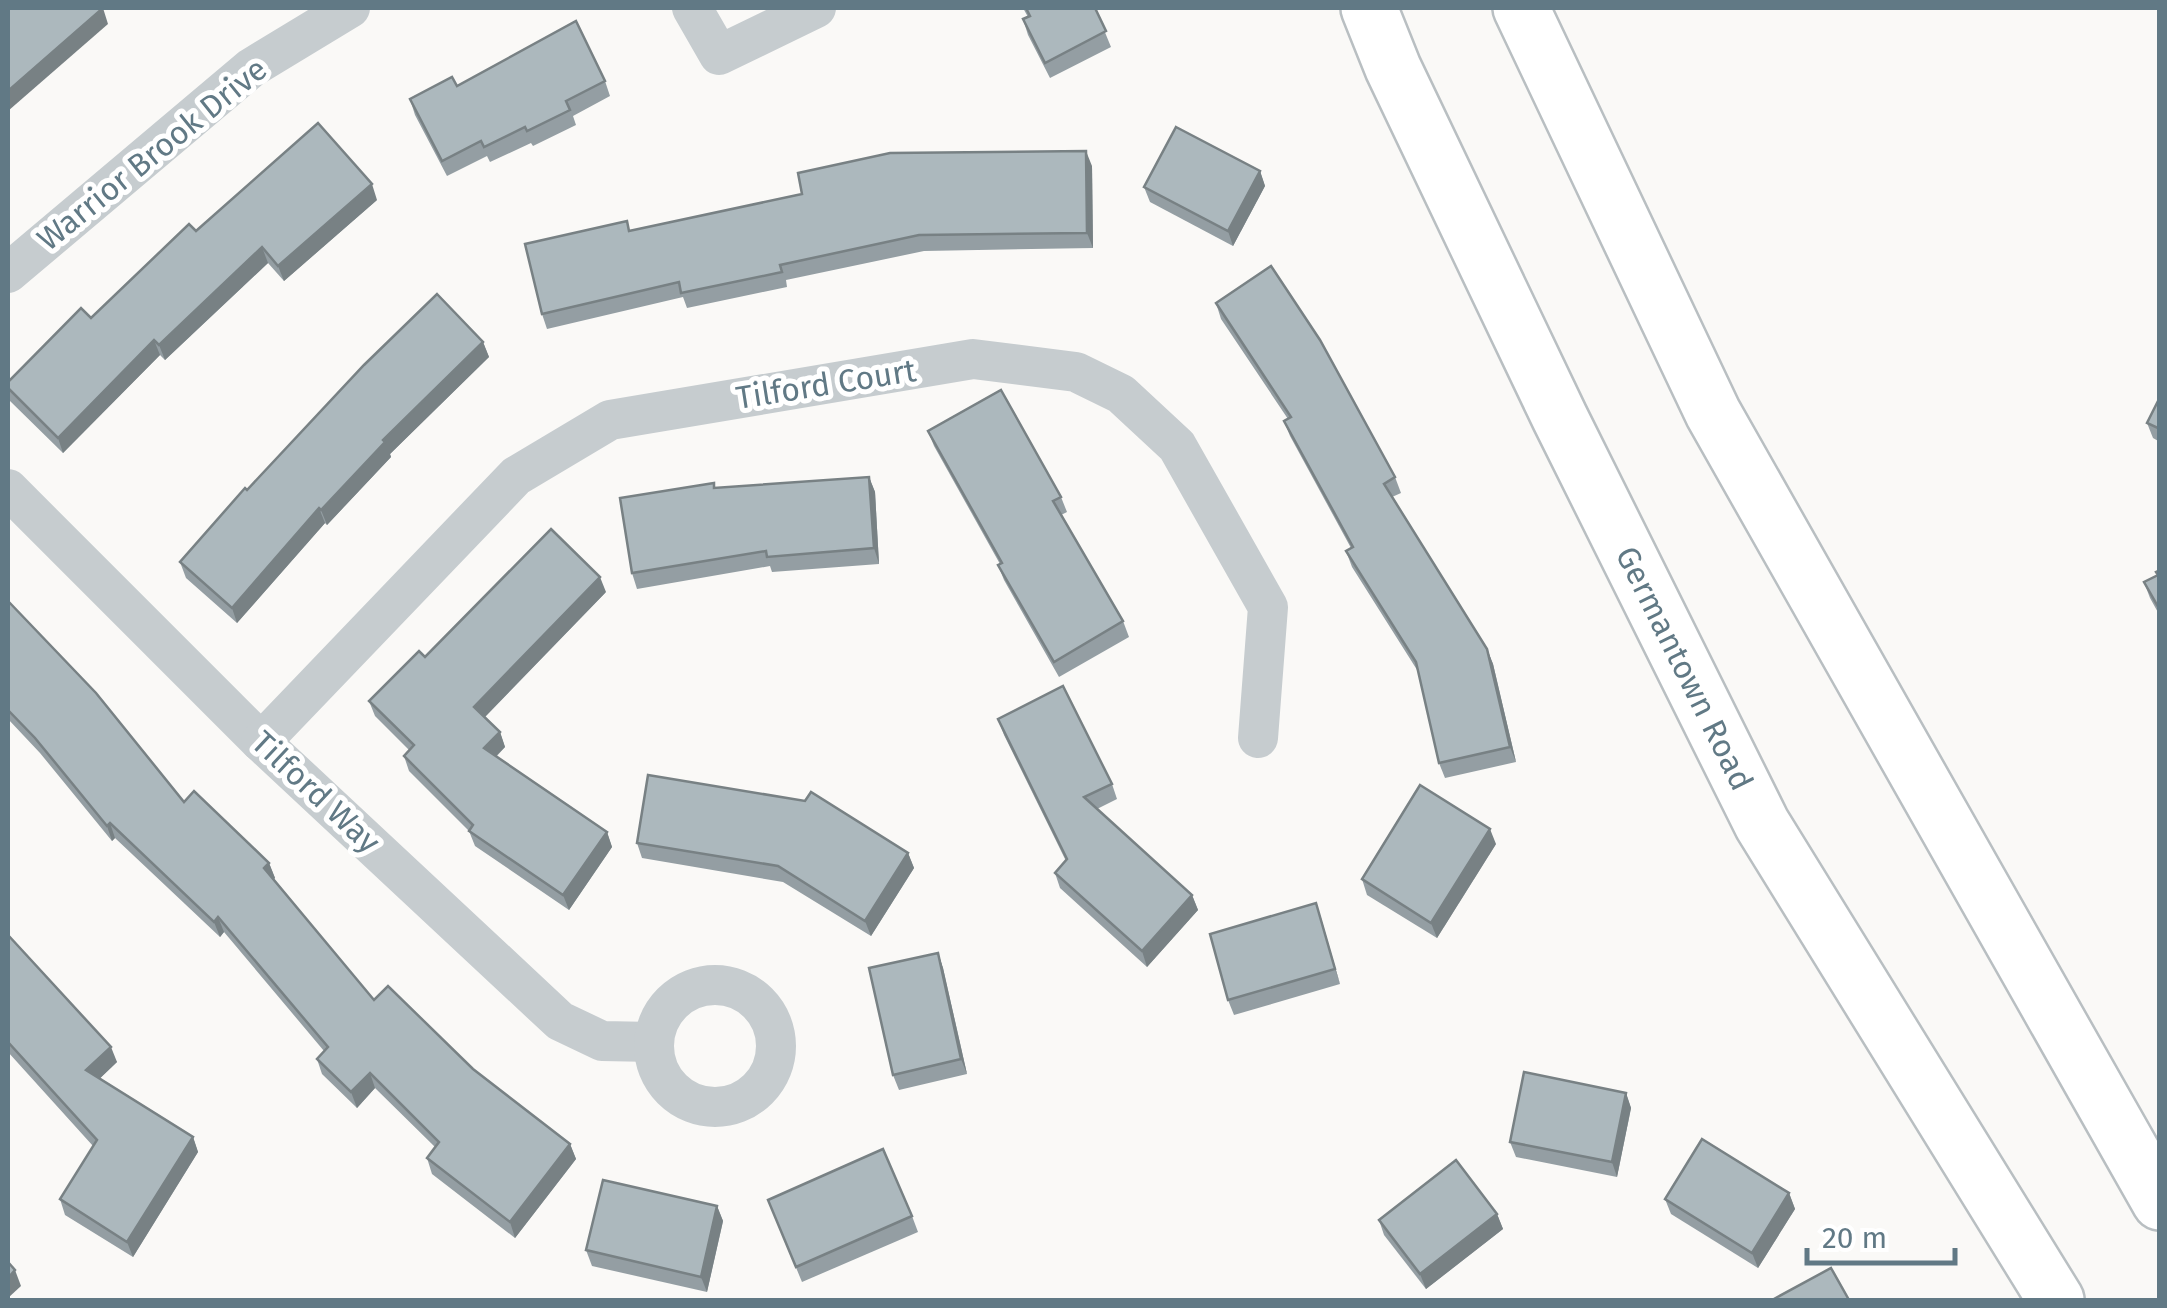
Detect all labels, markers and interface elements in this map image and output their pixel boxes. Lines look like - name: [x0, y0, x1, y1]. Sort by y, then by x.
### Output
- street label: Warrior Brook Drive: [30, 50, 274, 258]
- street label: Tilford Court: [733, 351, 919, 417]
- street label: Germantown Road: [1608, 540, 1761, 796]
- street label: Tilford Way: [244, 723, 388, 861]
- scale bar: [1807, 1203, 1954, 1265]
- text: 20 m: [1822, 1220, 1887, 1256]

